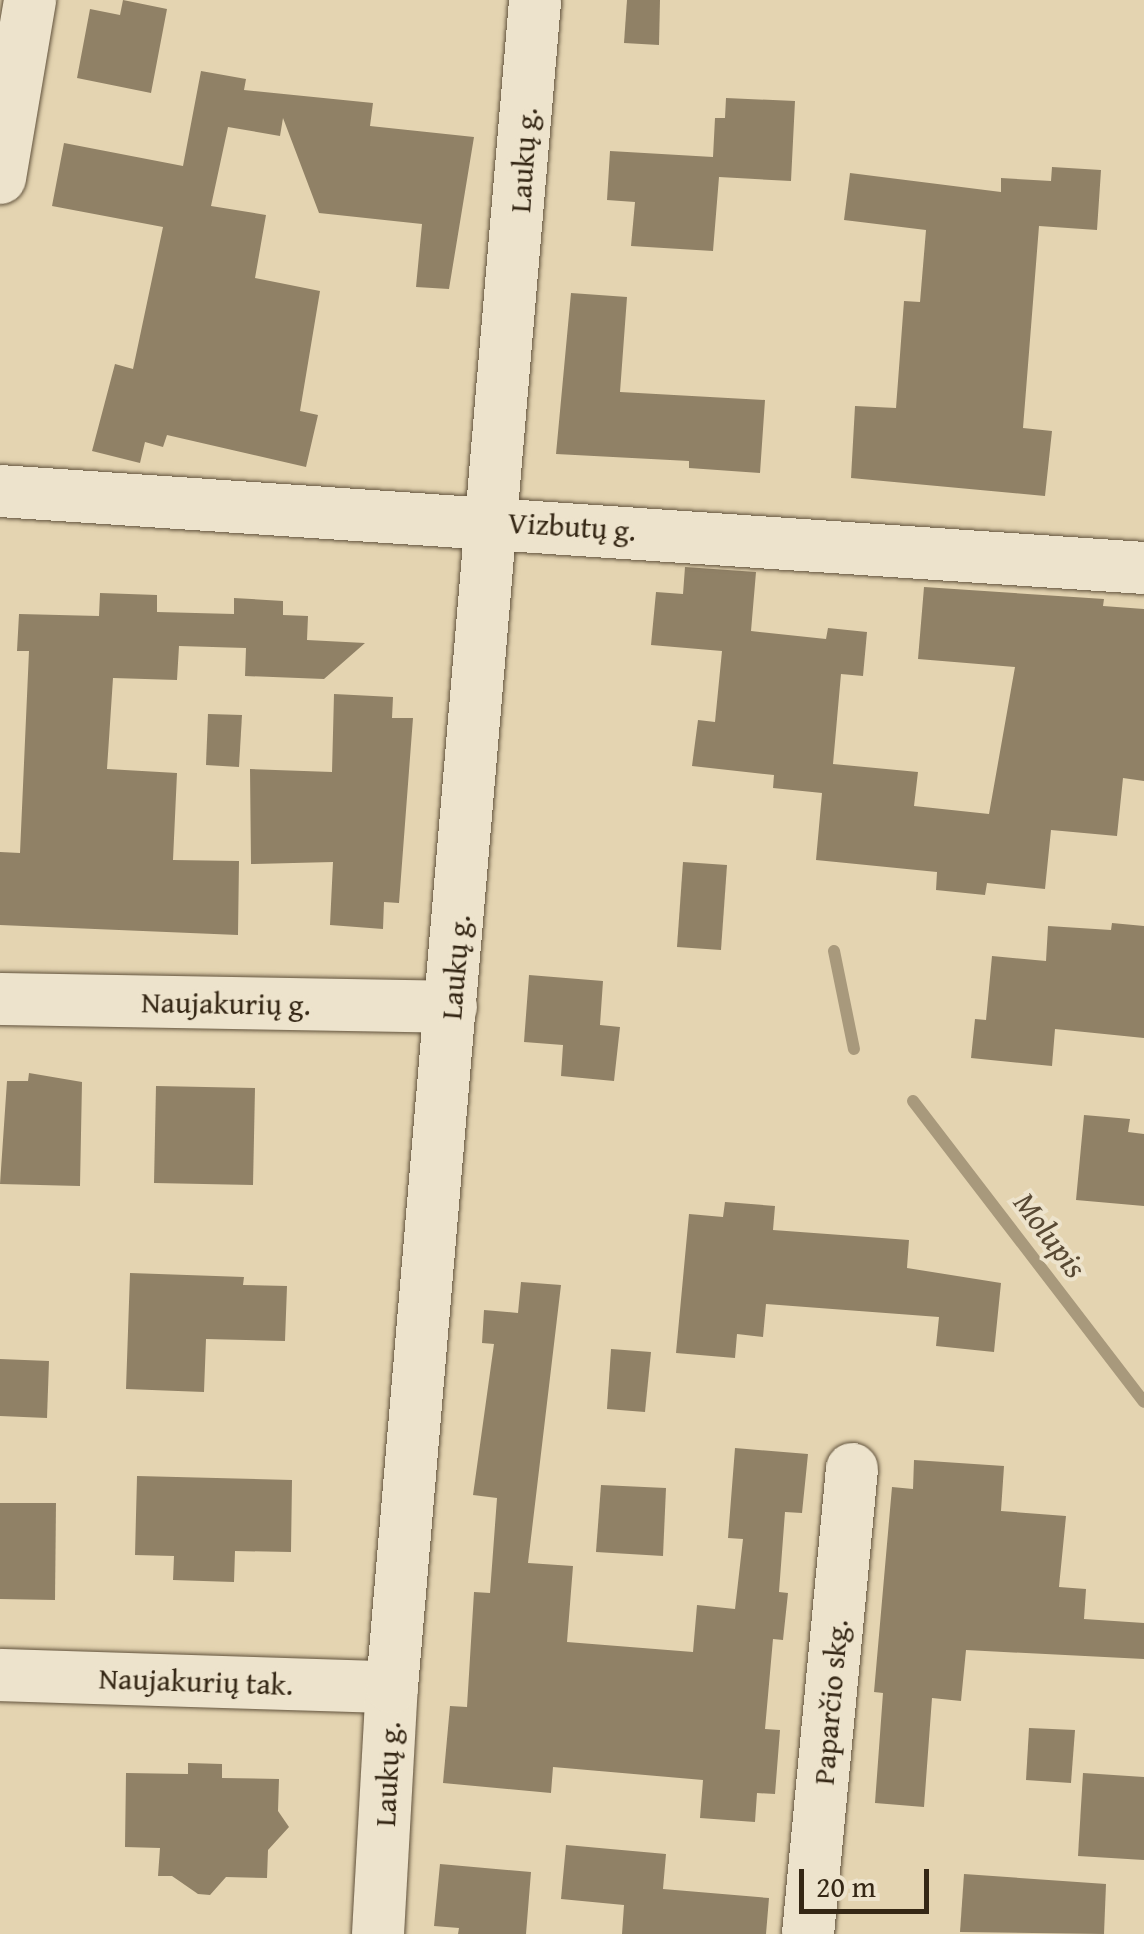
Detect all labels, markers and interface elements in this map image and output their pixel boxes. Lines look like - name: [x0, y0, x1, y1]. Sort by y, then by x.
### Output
- street label: Laukų g.: [501, 106, 545, 214]
- street label: Vizbutų g.: [507, 504, 637, 548]
- street label: Laukų g.: [432, 913, 478, 1021]
- street label: Naujakurių g.: [141, 984, 311, 1022]
- water label: Molupis: [1005, 1185, 1095, 1285]
- street label: Paparčio skg.: [805, 1618, 855, 1786]
- street label: Naujakurių tak.: [98, 1660, 294, 1702]
- street label: Laukų g.: [366, 1720, 408, 1828]
- scale bar: [804, 1849, 934, 1911]
- text: 20 m: [816, 1864, 876, 1908]

